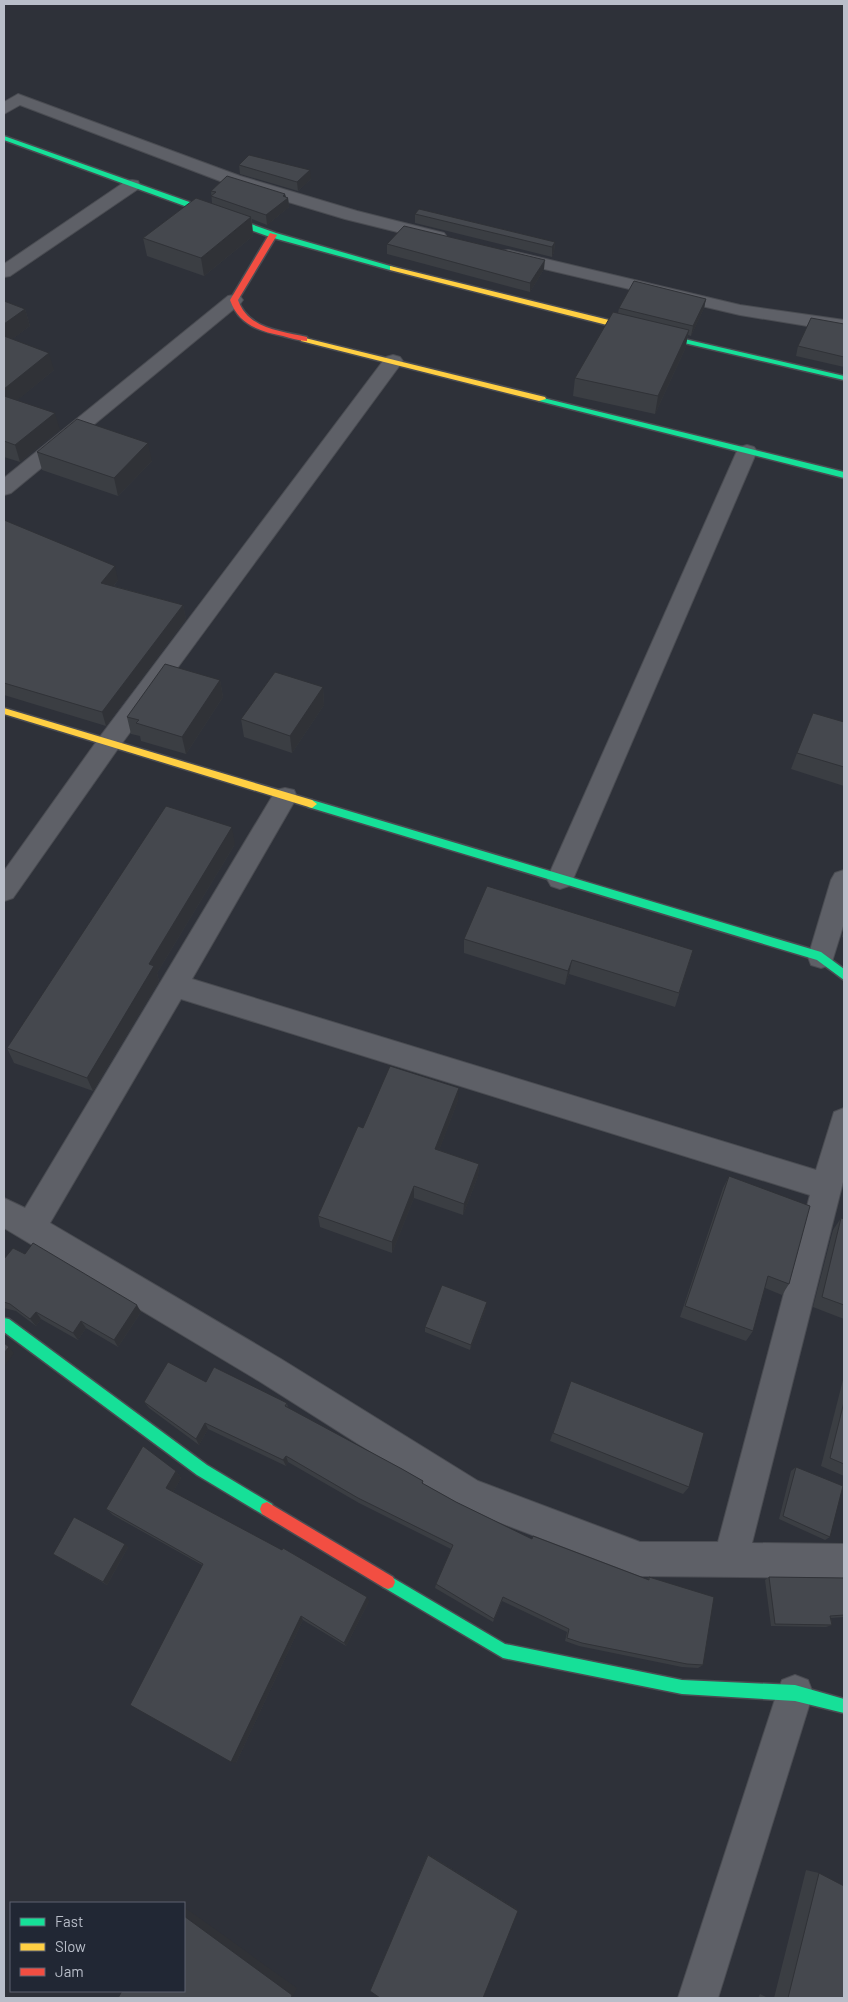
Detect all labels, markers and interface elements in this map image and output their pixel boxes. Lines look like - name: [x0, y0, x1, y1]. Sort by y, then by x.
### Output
- legend: [10, 1902, 185, 1992]
- text: Fast: [55, 1912, 83, 1930]
- text: Slow: [55, 1937, 86, 1955]
- text: Jam: [55, 1962, 84, 1980]

